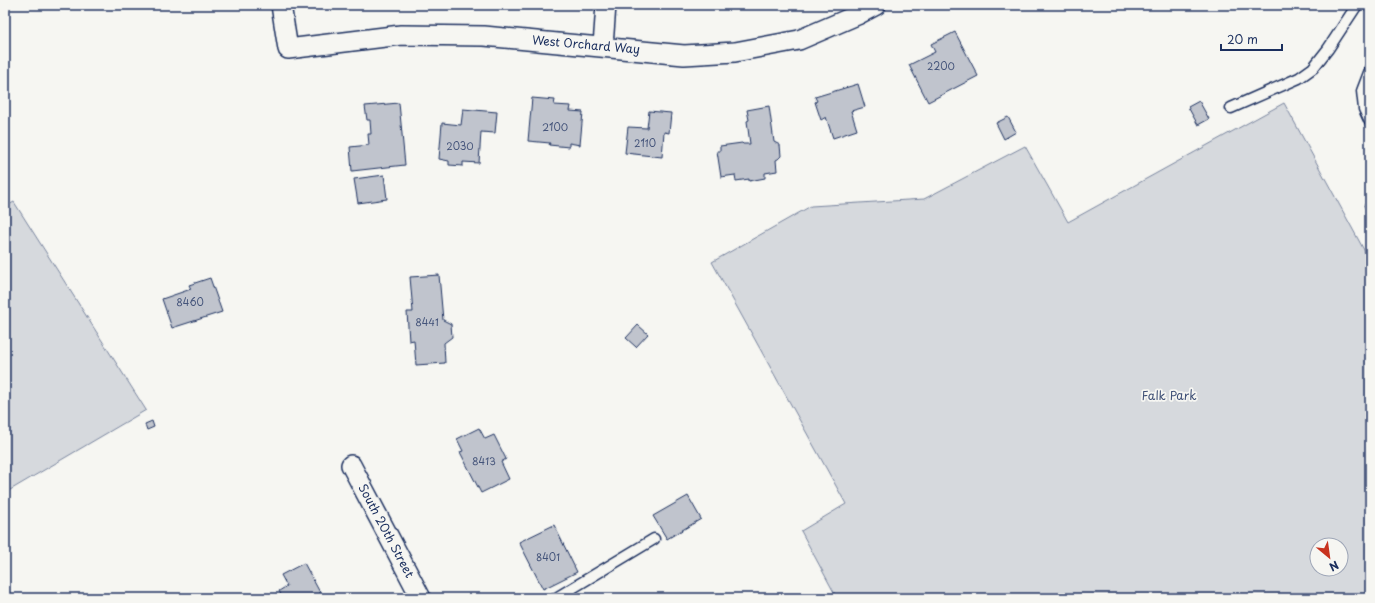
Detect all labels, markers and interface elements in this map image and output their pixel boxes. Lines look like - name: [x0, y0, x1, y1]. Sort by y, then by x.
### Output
- scale bar: [1221, 26, 1282, 52]
- street label: West Orchard Way: [531, 30, 641, 58]
- text: 20 m: [1227, 30, 1258, 48]
- house number: 2200: [927, 58, 955, 73]
- house number: 2100: [542, 119, 568, 134]
- house number: 2110: [634, 135, 656, 150]
- house number: 2030: [446, 138, 474, 153]
- house number: 8460: [176, 294, 204, 309]
- house number: 8441: [415, 314, 439, 329]
- park label: Falk Park: [1142, 386, 1196, 404]
- house number: 8413: [472, 453, 496, 468]
- street label: South 20th Street: [355, 480, 419, 581]
- north arrow: [1309, 537, 1349, 577]
- house number: 8401: [536, 549, 560, 564]
- text: N: [1326, 557, 1342, 576]

